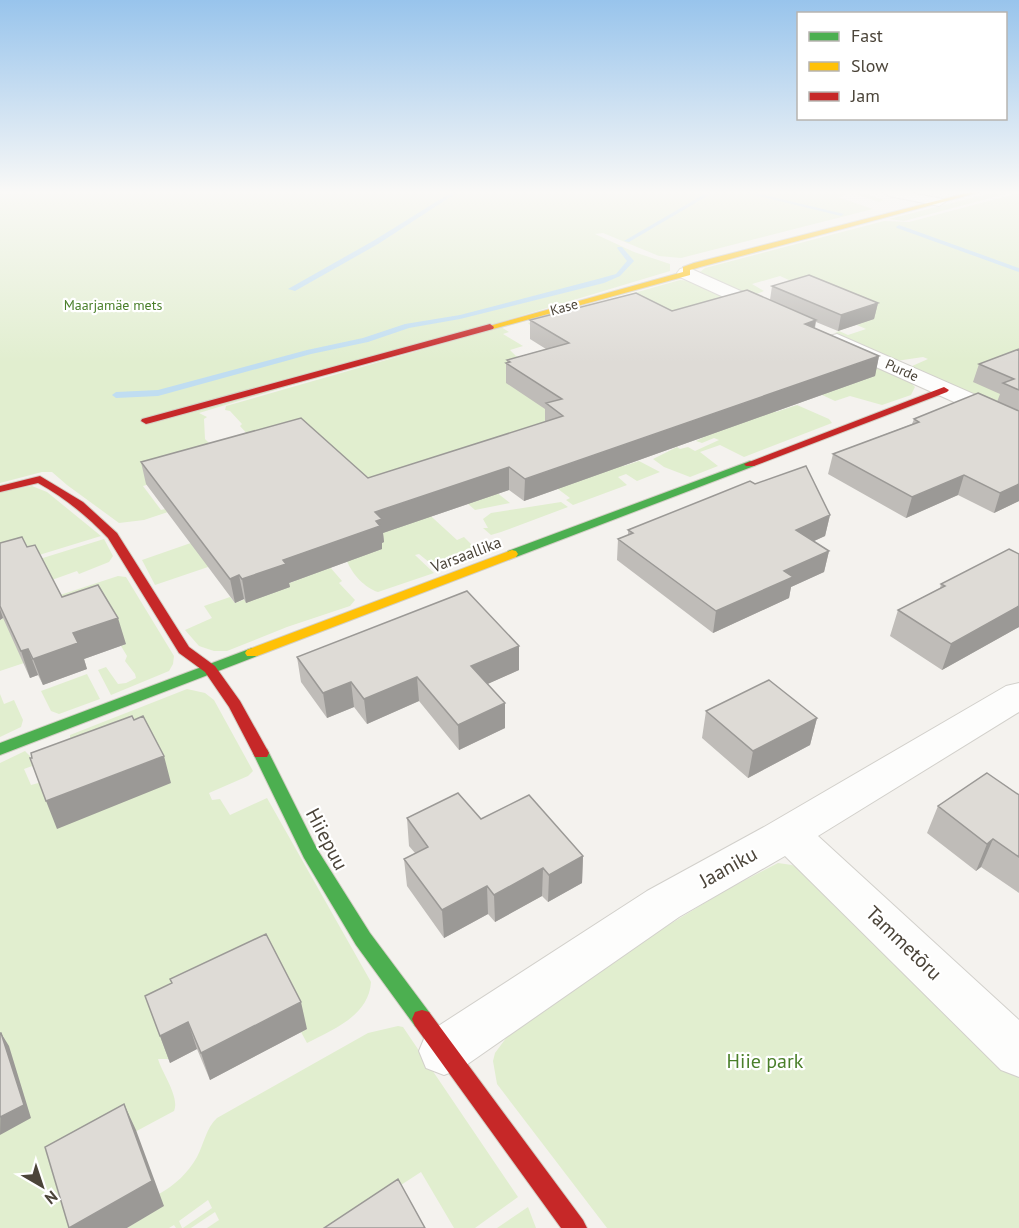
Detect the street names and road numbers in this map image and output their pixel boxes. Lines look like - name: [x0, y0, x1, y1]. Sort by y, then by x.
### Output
- street label: Kase: [548, 295, 580, 319]
- street label: Purde: [883, 355, 921, 385]
- street label: Varsaallika: [427, 531, 504, 577]
- street label: Hiiepuu: [300, 803, 354, 875]
- street label: Jaaniku: [694, 841, 762, 894]
- street label: Tammetõru: [860, 900, 948, 986]

